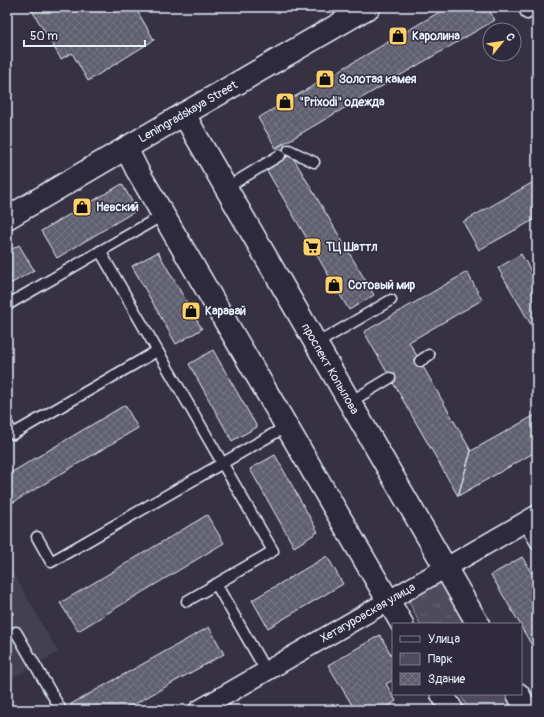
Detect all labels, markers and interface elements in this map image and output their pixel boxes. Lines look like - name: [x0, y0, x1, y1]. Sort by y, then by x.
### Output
- scale bar: [24, 22, 145, 48]
- north arrow: [482, 22, 522, 62]
- shop icon: Каролина: [387, 25, 409, 47]
- text: 50 m: [30, 29, 58, 44]
- place label: Каролина: [412, 29, 460, 44]
- text: С: [503, 31, 518, 44]
- shop icon: Золотая камея: [314, 68, 336, 90]
- place label: Золотая камея: [339, 72, 417, 87]
- street label: Leningradskaya Street: [136, 78, 240, 146]
- shop icon: "Prixodi" одежда: [274, 91, 296, 113]
- place label: "Prixodi" одежда: [299, 95, 385, 110]
- shop icon: Невский: [71, 196, 93, 218]
- place label: Невский: [96, 200, 139, 215]
- supermarket icon: ТЦ Шаттл: [301, 236, 323, 258]
- place label: ТЦ Шаттл: [325, 240, 378, 255]
- shop icon: Сотовый мир: [323, 274, 345, 296]
- place label: Сотовый мир: [348, 278, 416, 293]
- shop icon: Каравай: [180, 300, 202, 322]
- place label: Каравай: [205, 304, 246, 319]
- street label: проспект Копылова: [298, 321, 362, 418]
- street label: Хетагуровская улица: [318, 580, 419, 646]
- legend: [392, 623, 522, 695]
- text: Улица: [428, 632, 460, 647]
- text: Парк: [428, 652, 453, 667]
- text: Здание: [428, 672, 465, 687]

